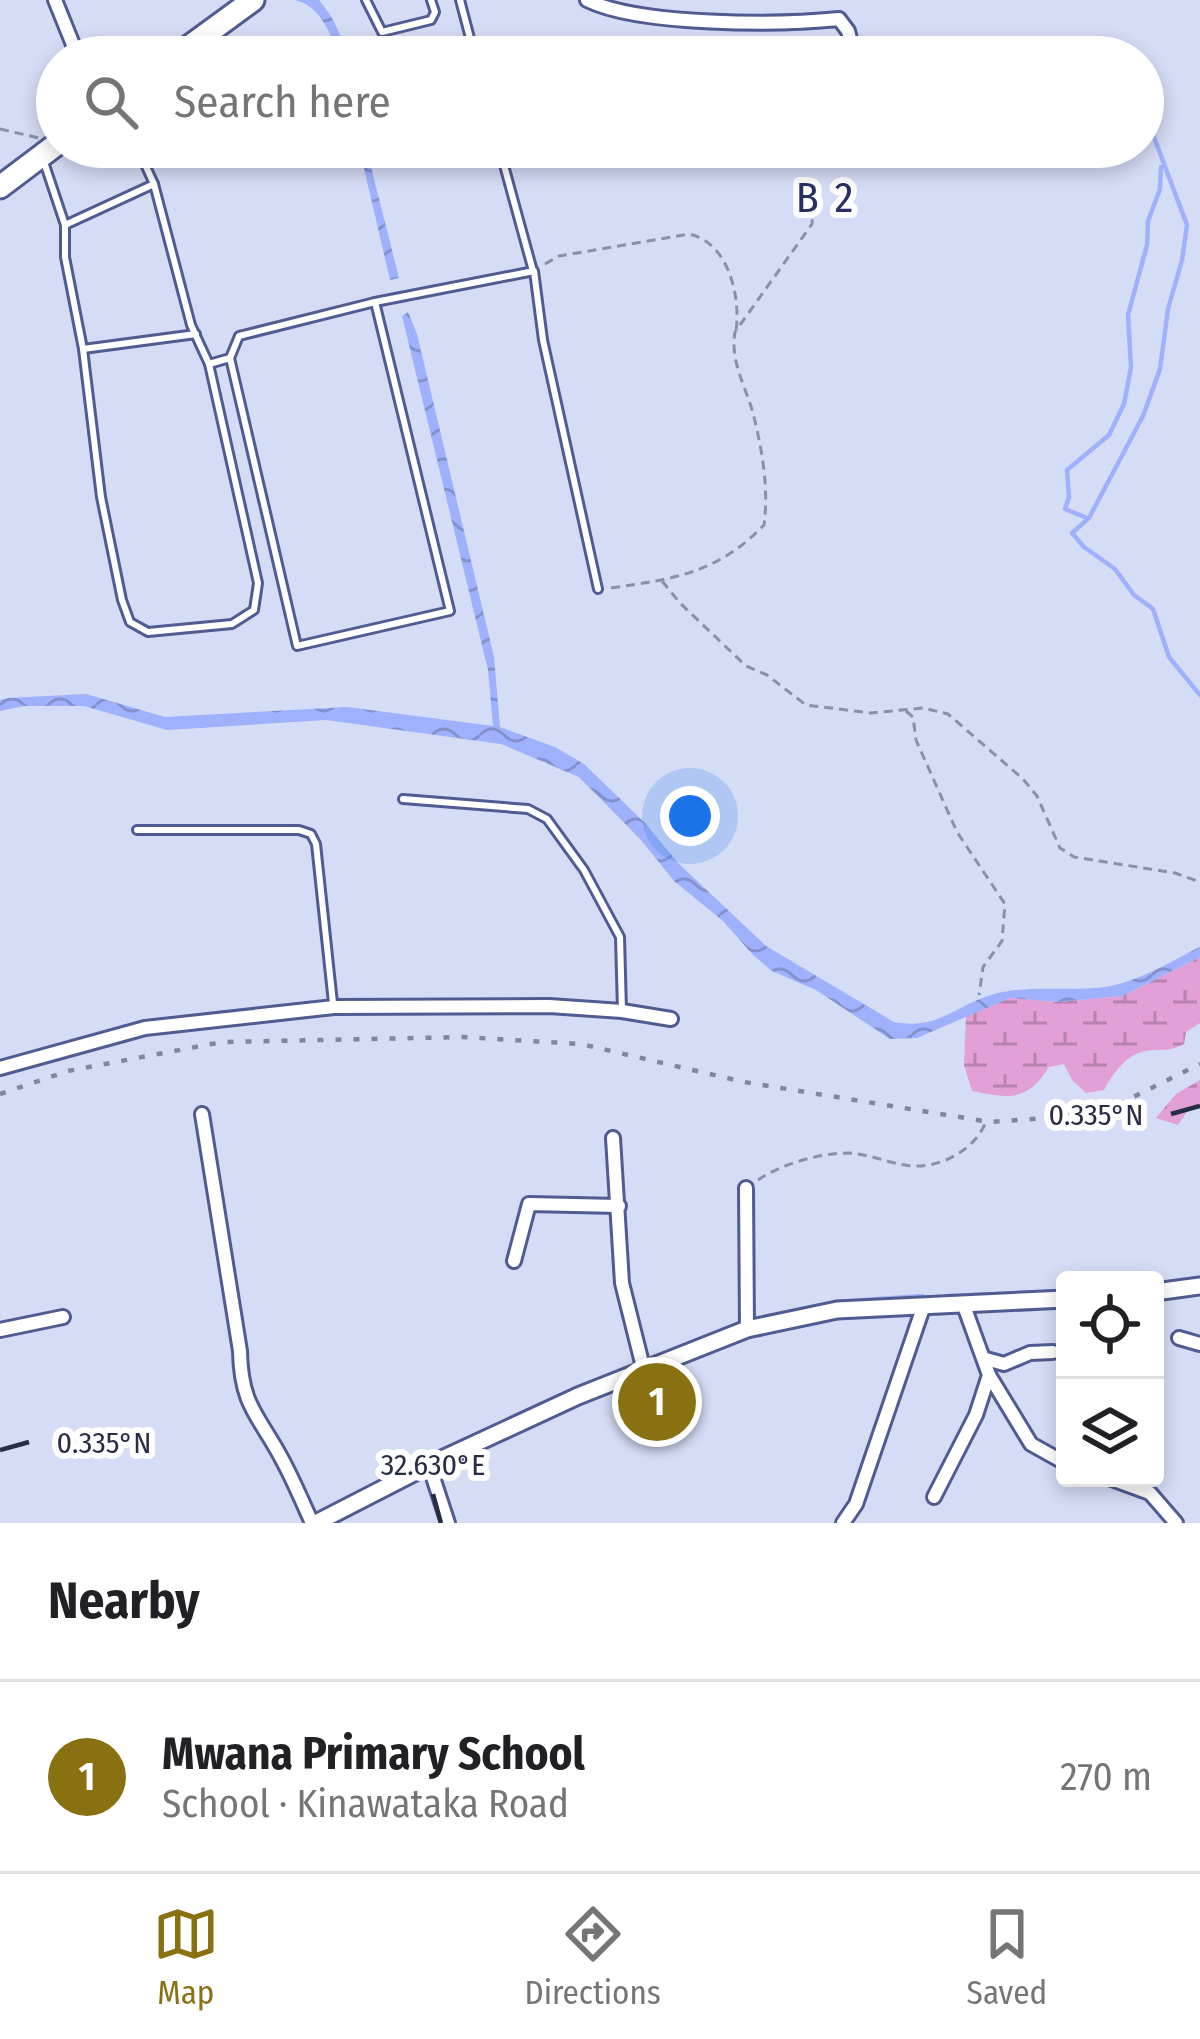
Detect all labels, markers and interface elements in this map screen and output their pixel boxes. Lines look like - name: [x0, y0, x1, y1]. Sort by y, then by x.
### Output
- search box: [36, 36, 1164, 168]
- icon: search: [78, 69, 144, 135]
- text: Search here: [174, 75, 391, 129]
- district label: B 2: [796, 173, 856, 223]
- your location: [660, 786, 720, 846]
- text: 0.335°N: [1048, 1097, 1144, 1133]
- map controls: [1056, 1271, 1164, 1487]
- button: locate: [1056, 1271, 1164, 1379]
- pin: 1: [618, 1357, 696, 1447]
- button: layers: [1056, 1379, 1164, 1487]
- text: 0.335°N: [56, 1425, 152, 1461]
- text: 32.630°E: [381, 1447, 485, 1483]
- text: Nearby: [48, 1570, 200, 1632]
- text: Mwana Primary School: [162, 1727, 585, 1781]
- text: 1: [79, 1754, 95, 1800]
- text: 270 m: [1060, 1754, 1152, 1800]
- text: School · Kinawataka Road: [162, 1781, 569, 1827]
- tab: Map: [153, 1901, 219, 2013]
- tab: Directions: [524, 1901, 661, 2013]
- tab: Saved: [967, 1901, 1047, 2013]

